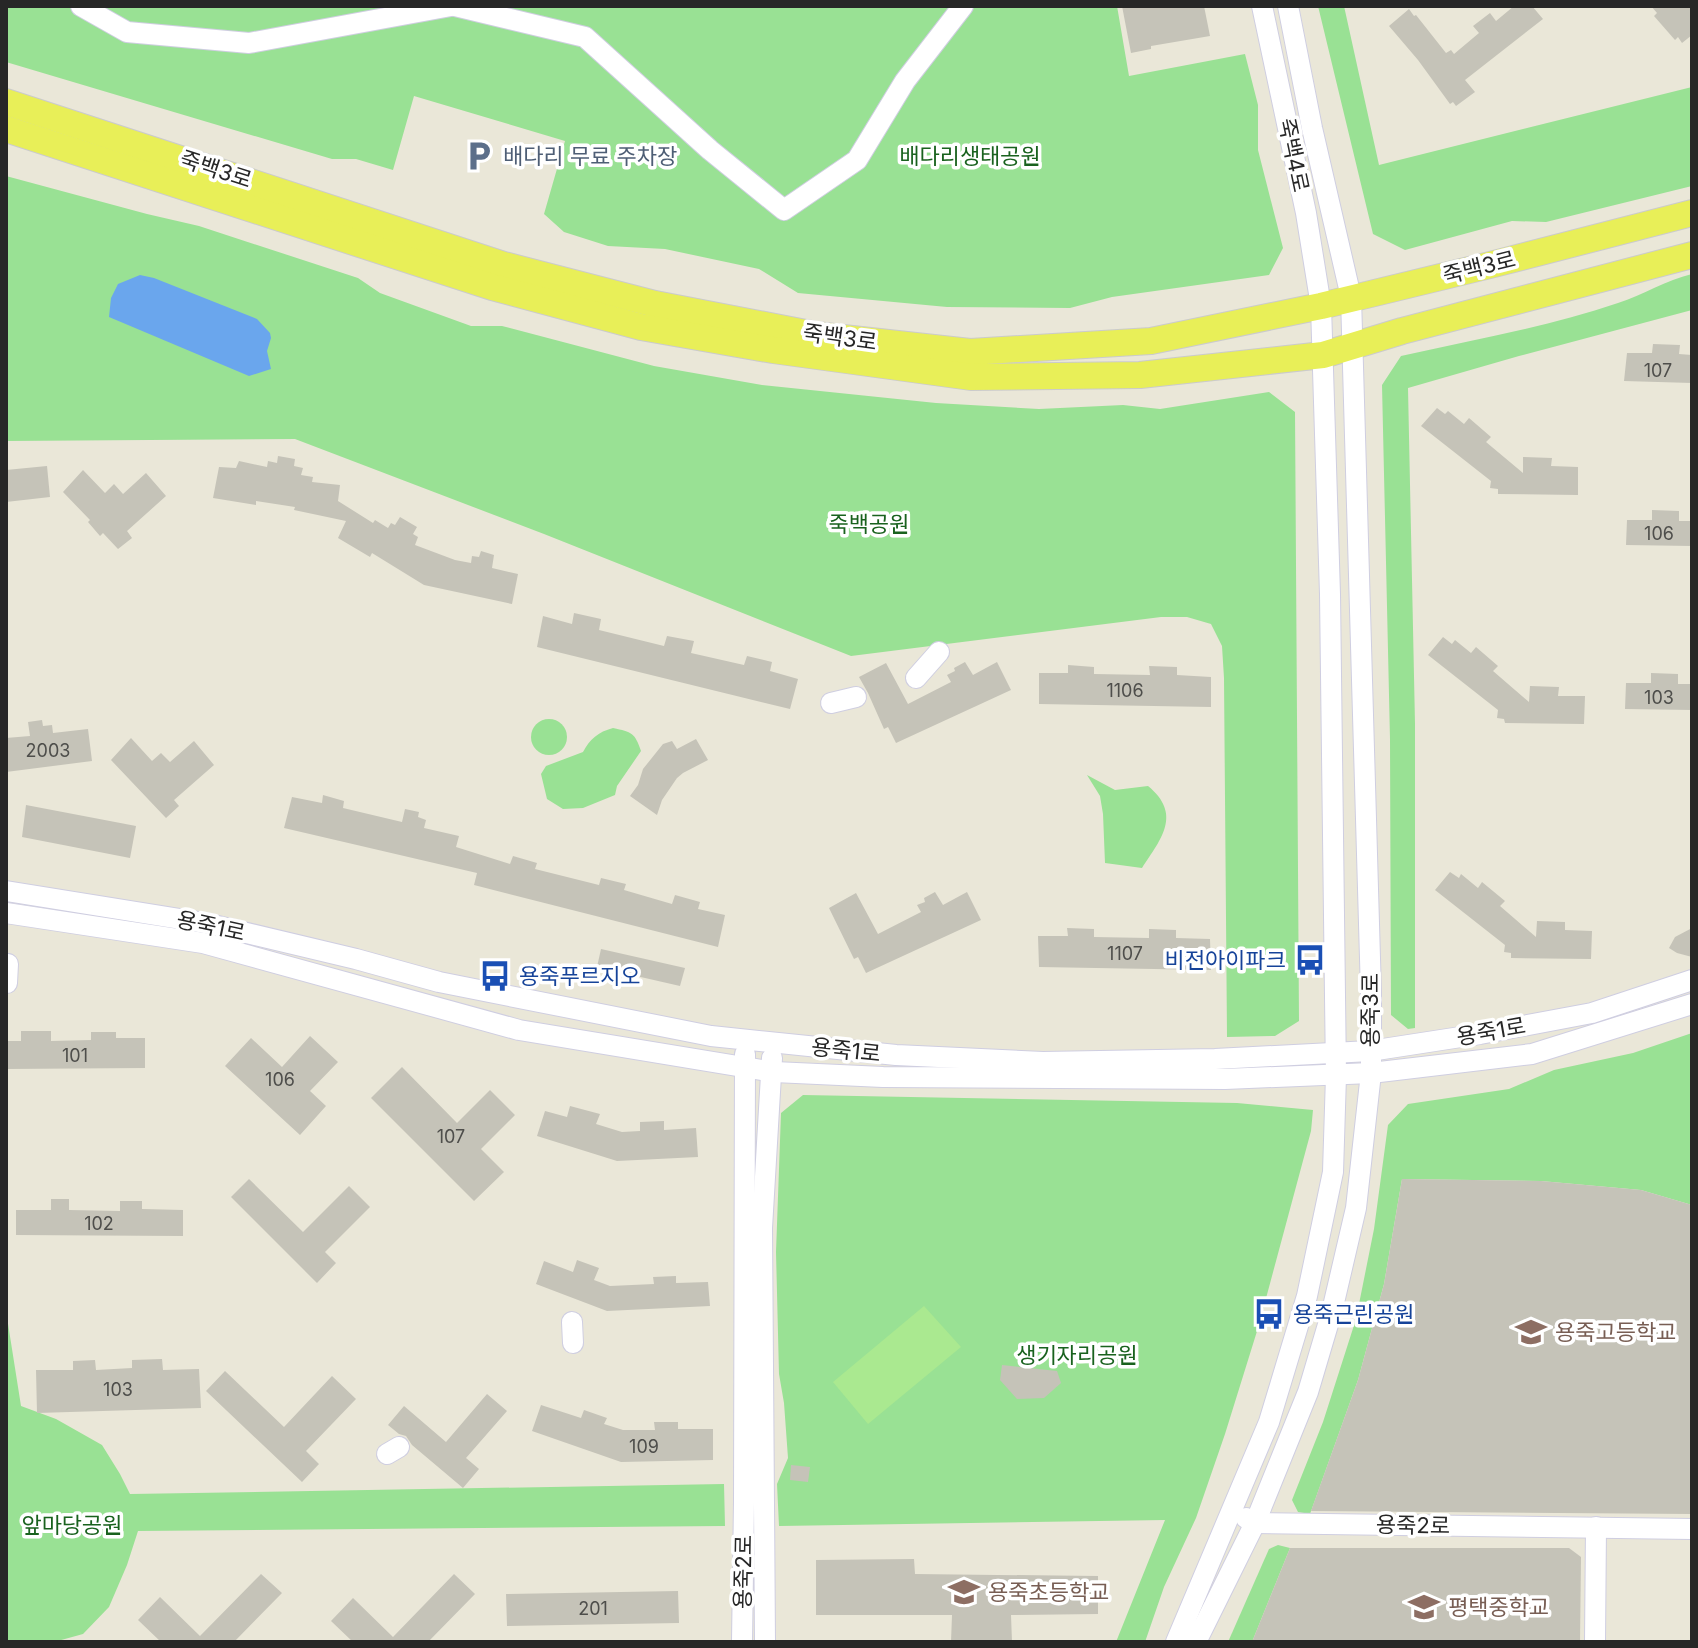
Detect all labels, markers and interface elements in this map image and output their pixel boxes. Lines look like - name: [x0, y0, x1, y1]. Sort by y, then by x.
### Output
- street label: 죽백4로: [1273, 116, 1315, 194]
- parking icon: 배다리 무료 주차장: [462, 139, 496, 173]
- place label: 배다리 무료 주차장: [503, 143, 677, 169]
- park label: 배다리생태공원: [899, 143, 1041, 169]
- street label: 죽백3로: [177, 145, 255, 193]
- street label: 죽백3로: [1440, 245, 1518, 289]
- street label: 죽백3로: [801, 319, 879, 355]
- house number: 107: [1644, 360, 1672, 381]
- park label: 죽백공원: [829, 511, 909, 537]
- house number: 106: [1644, 523, 1674, 544]
- house number: 1106: [1106, 680, 1144, 701]
- house number: 103: [1644, 687, 1674, 708]
- house number: 2003: [26, 740, 70, 761]
- street label: 용죽1로: [174, 906, 248, 946]
- house number: 1107: [1107, 943, 1143, 964]
- bus stop icon: 비전아이파크: [1293, 943, 1327, 977]
- place label: 비전아이파크: [1165, 947, 1286, 973]
- bus stop icon: 용죽푸르지오: [478, 959, 512, 993]
- place label: 용죽푸르지오: [519, 963, 640, 989]
- street label: 용죽3로: [1357, 973, 1383, 1047]
- street label: 용죽1로: [1454, 1012, 1528, 1050]
- street label: 용죽1로: [810, 1033, 882, 1067]
- house number: 101: [62, 1045, 88, 1066]
- house number: 106: [265, 1069, 295, 1090]
- house number: 107: [437, 1126, 465, 1147]
- house number: 102: [84, 1213, 114, 1234]
- bus stop icon: 용죽근린공원: [1252, 1297, 1286, 1331]
- place label: 용죽근린공원: [1293, 1301, 1414, 1327]
- school or university icon: 용죽고등학교: [1514, 1315, 1548, 1349]
- place label: 용죽고등학교: [1555, 1319, 1676, 1345]
- park label: 생기자리공원: [1016, 1342, 1138, 1368]
- house number: 103: [103, 1379, 133, 1400]
- house number: 109: [629, 1436, 659, 1457]
- street label: 용죽2로: [1376, 1511, 1450, 1539]
- park label: 앞마당공원: [21, 1512, 123, 1538]
- street label: 용죽2로: [729, 1535, 757, 1609]
- school or university icon: 용죽초등학교: [947, 1575, 981, 1609]
- place label: 용죽초등학교: [988, 1579, 1109, 1605]
- school or university icon: 평택중학교: [1407, 1590, 1441, 1624]
- place label: 평택중학교: [1448, 1594, 1549, 1620]
- house number: 201: [578, 1598, 608, 1619]

